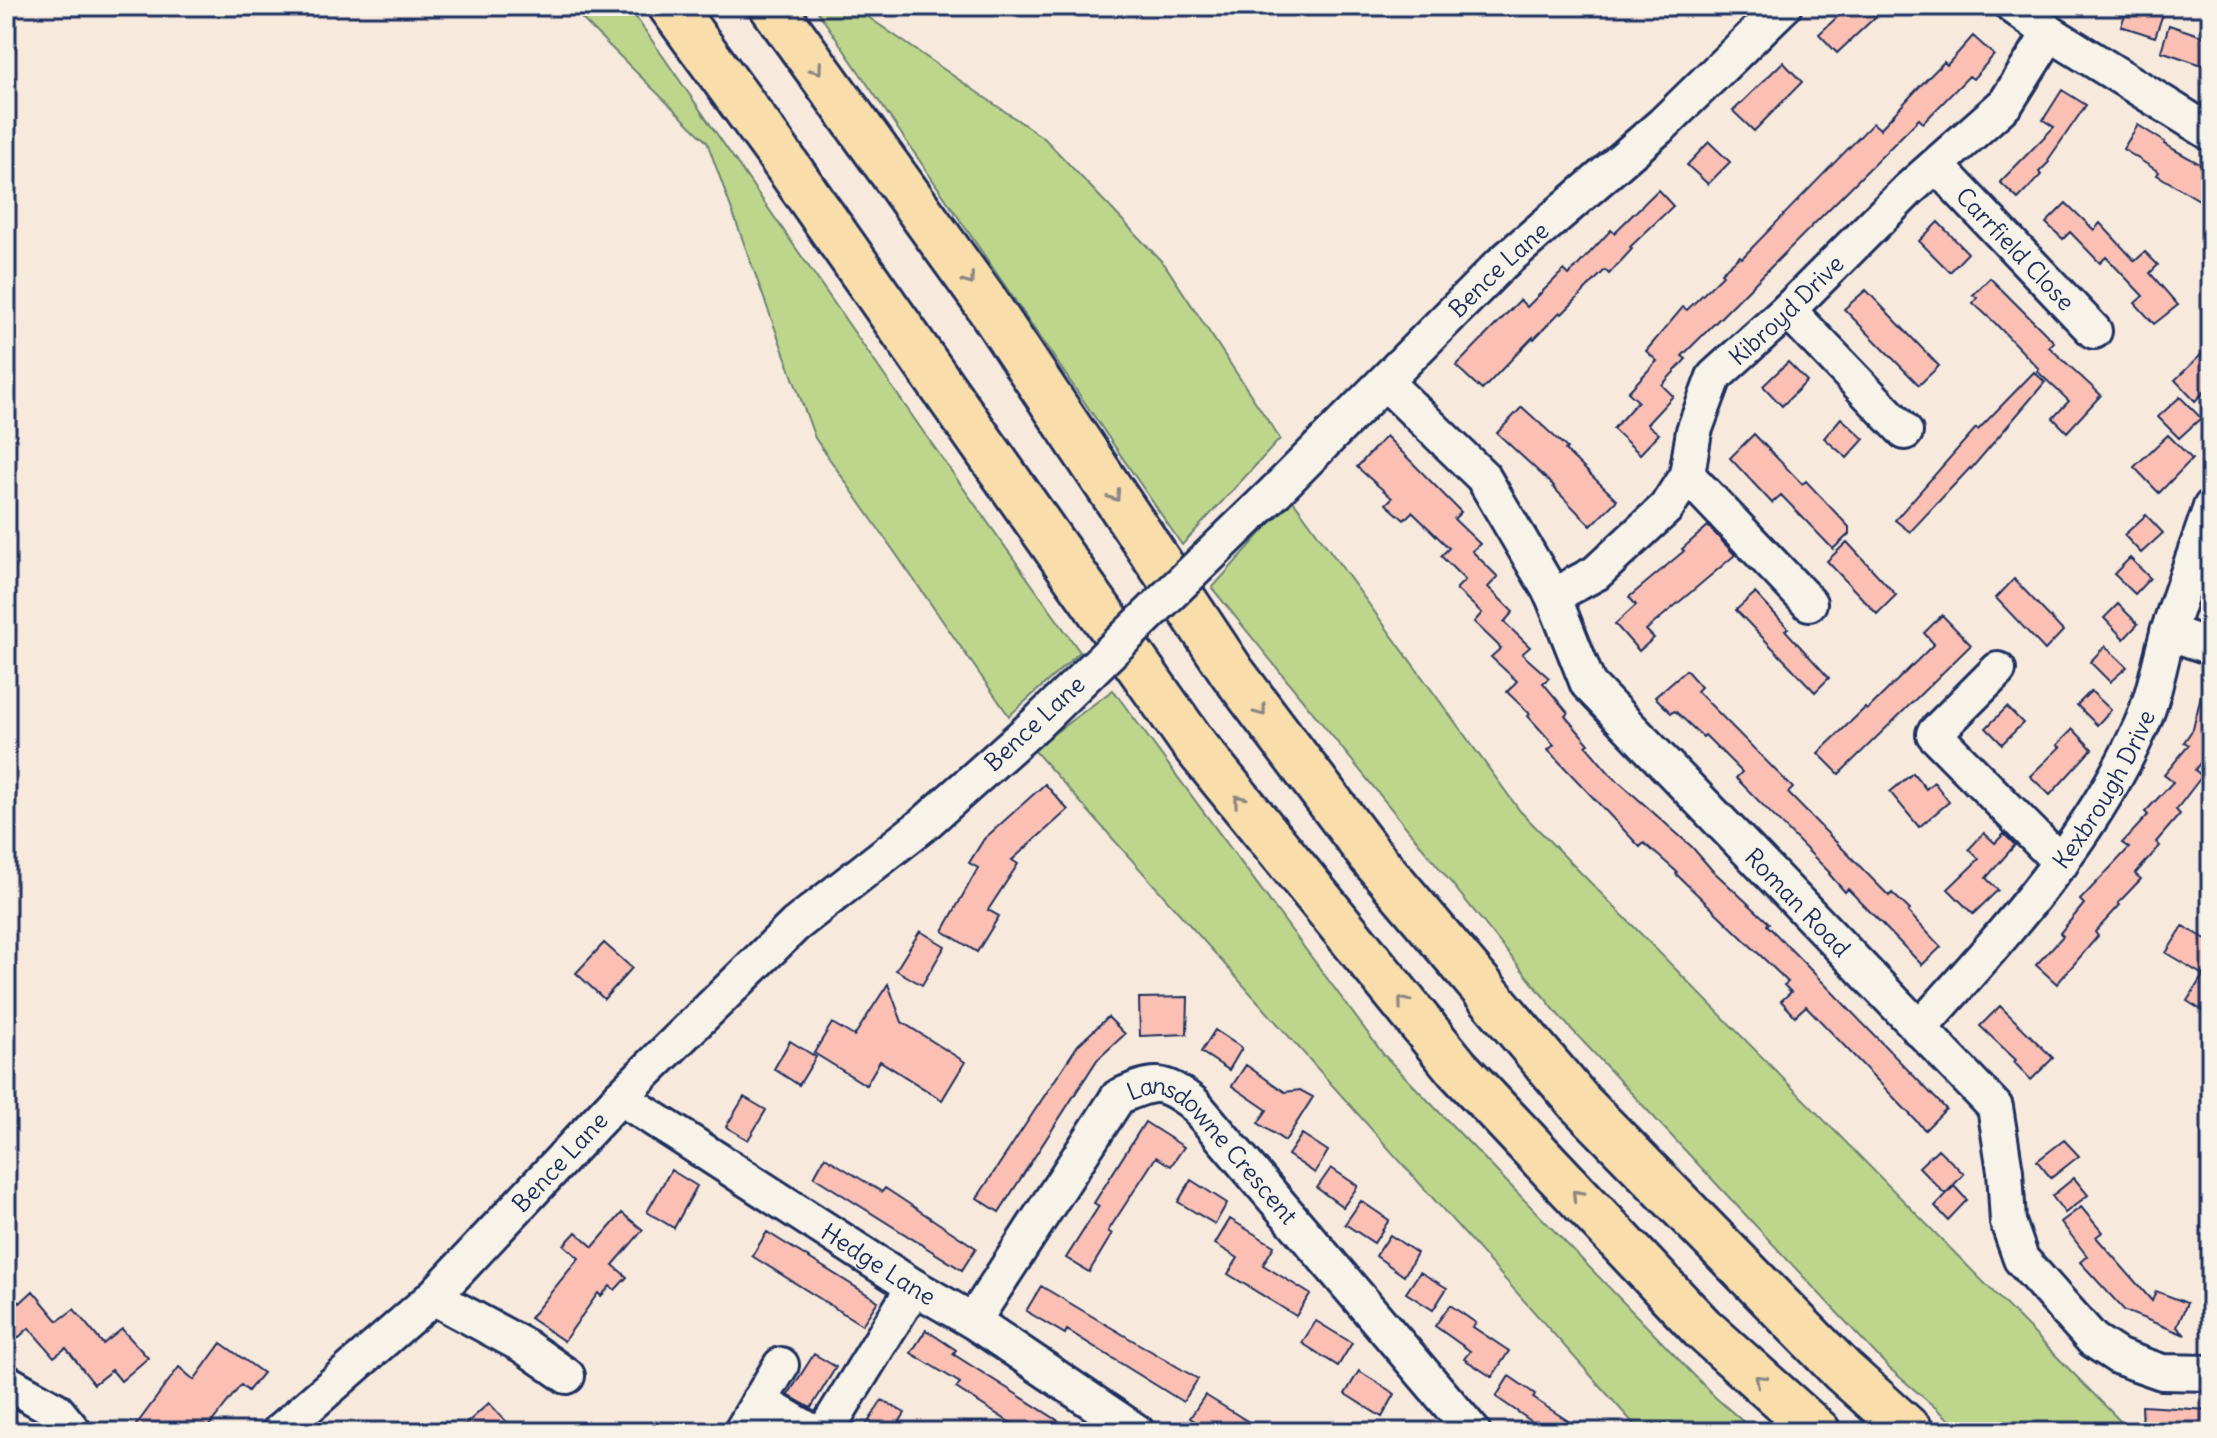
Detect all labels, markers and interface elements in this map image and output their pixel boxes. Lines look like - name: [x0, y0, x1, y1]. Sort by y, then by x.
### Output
- one-way arrow: [808, 61, 822, 75]
- street label: Carrfield Close: [1950, 181, 2081, 316]
- street label: Bence Lane: [1442, 215, 1554, 323]
- street label: Kibroyd Drive: [1722, 248, 1850, 371]
- one-way arrow: [959, 272, 974, 286]
- one-way arrow: [1105, 487, 1120, 502]
- street label: Bence Lane: [978, 669, 1090, 777]
- one-way arrow: [1252, 702, 1266, 716]
- street label: Kexbrough Drive: [2046, 706, 2161, 874]
- one-way arrow: [1234, 795, 1249, 809]
- street label: Roman Road: [1739, 842, 1857, 963]
- one-way arrow: [1398, 997, 1413, 1011]
- street label: Lansdowne Crescent: [1122, 1069, 1304, 1230]
- street label: Bence Lane: [505, 1105, 614, 1218]
- one-way arrow: [1572, 1190, 1586, 1204]
- street label: Hedge Lane: [816, 1216, 941, 1311]
- one-way arrow: [1754, 1375, 1769, 1389]

